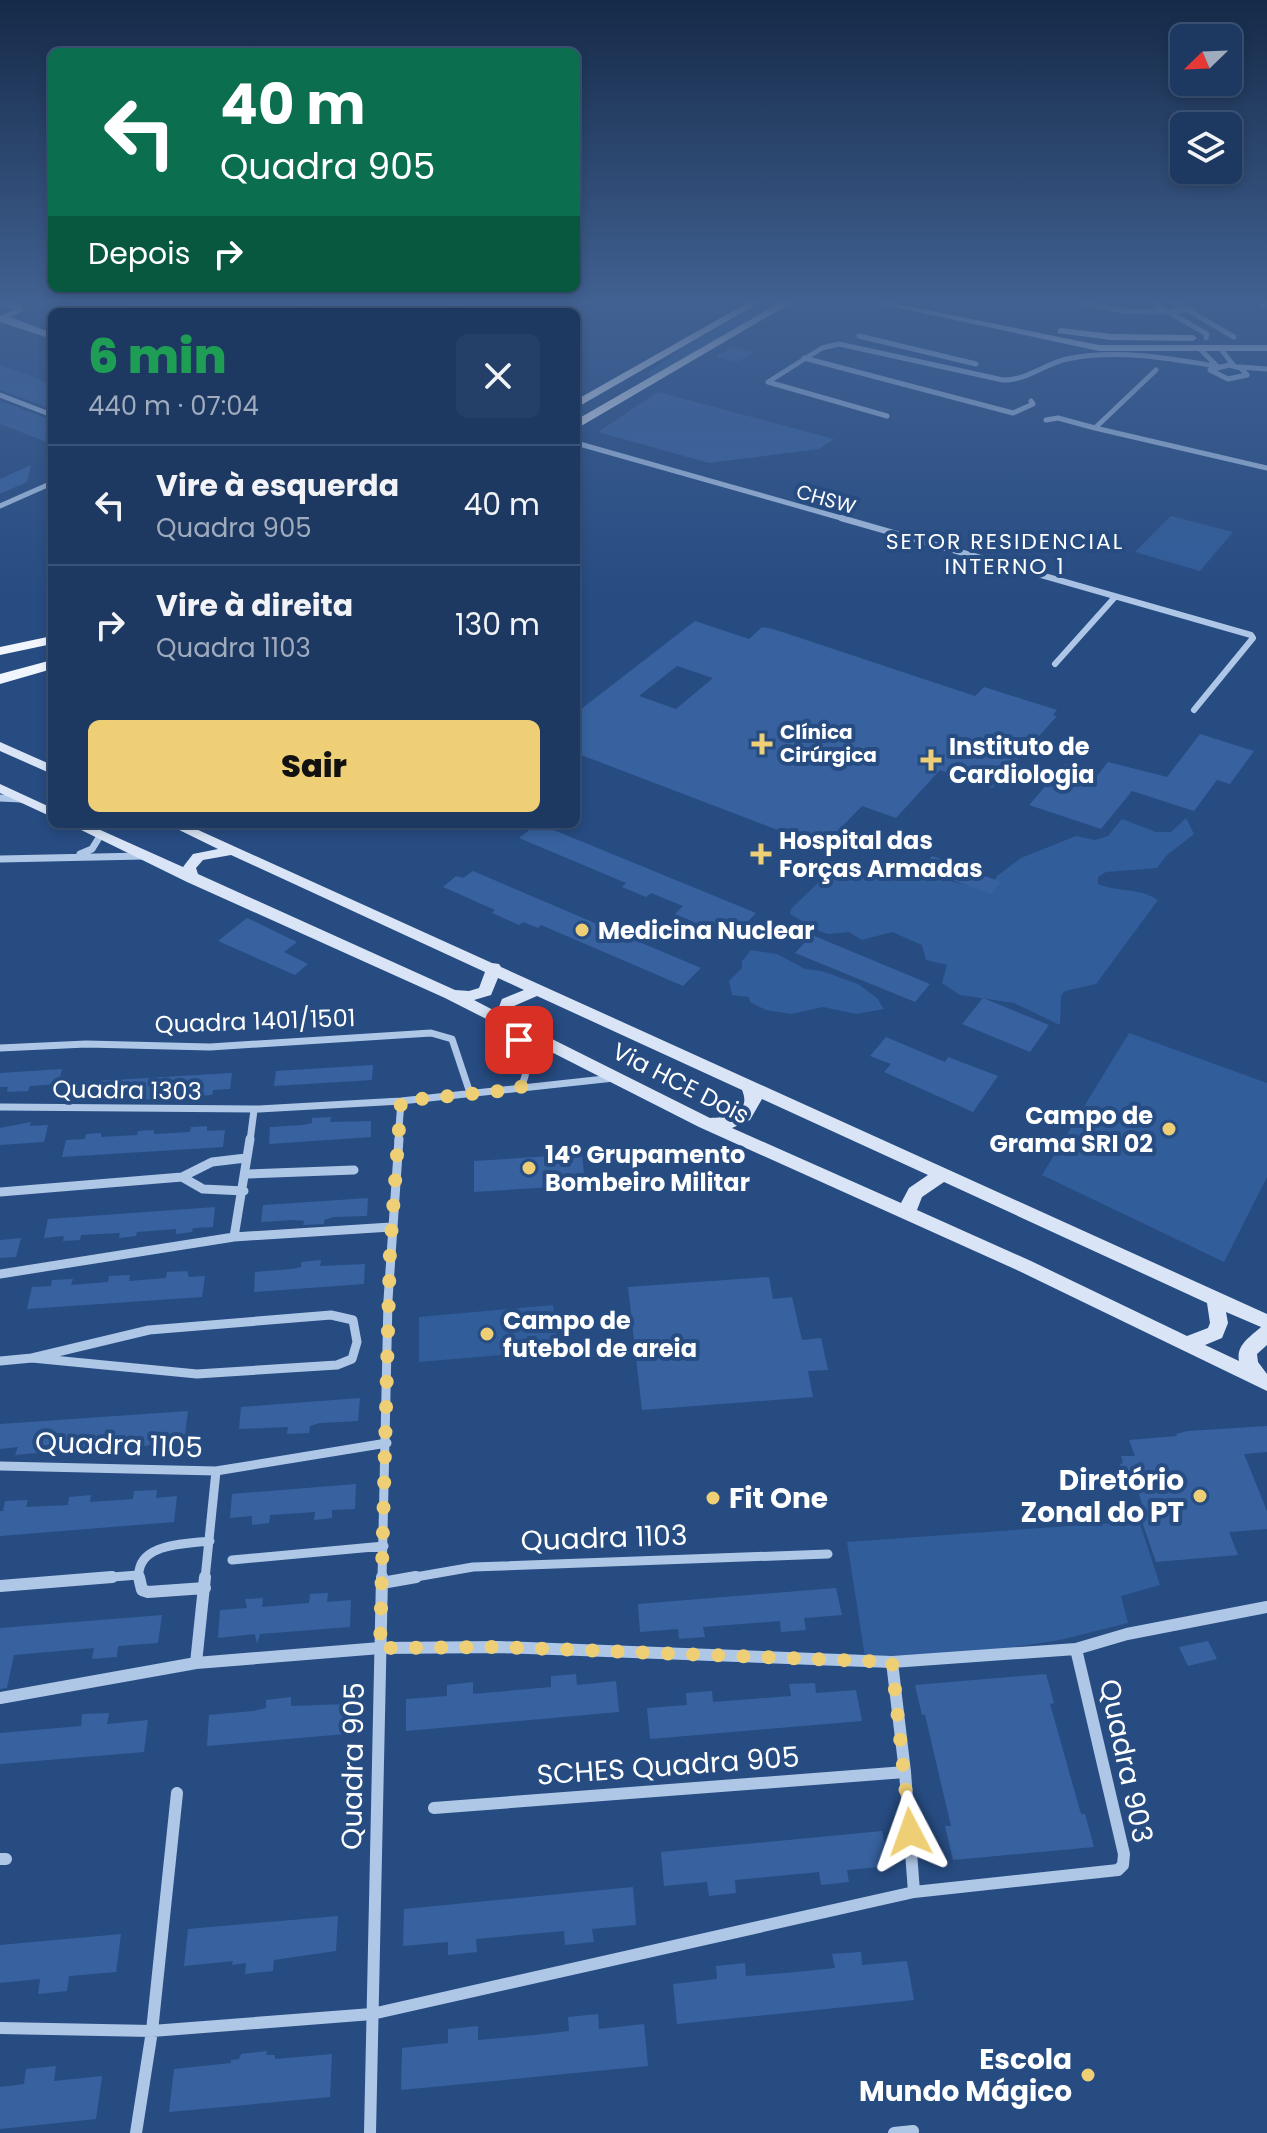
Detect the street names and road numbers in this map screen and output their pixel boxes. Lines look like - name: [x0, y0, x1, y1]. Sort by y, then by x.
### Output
- street label: CHSW: [793, 477, 859, 521]
- street label: Quadra 1401/1501: [154, 1001, 356, 1041]
- street label: Via HCE Dois: [607, 1034, 755, 1132]
- street label: Quadra 1303: [52, 1072, 202, 1108]
- street label: Quadra 1105: [34, 1423, 204, 1467]
- street label: Quadra 1103: [520, 1516, 688, 1560]
- street label: Quadra 903: [1090, 1676, 1162, 1846]
- street label: Quadra 905: [332, 1682, 374, 1850]
- street label: SCHES Quadra 905: [535, 1737, 801, 1795]

